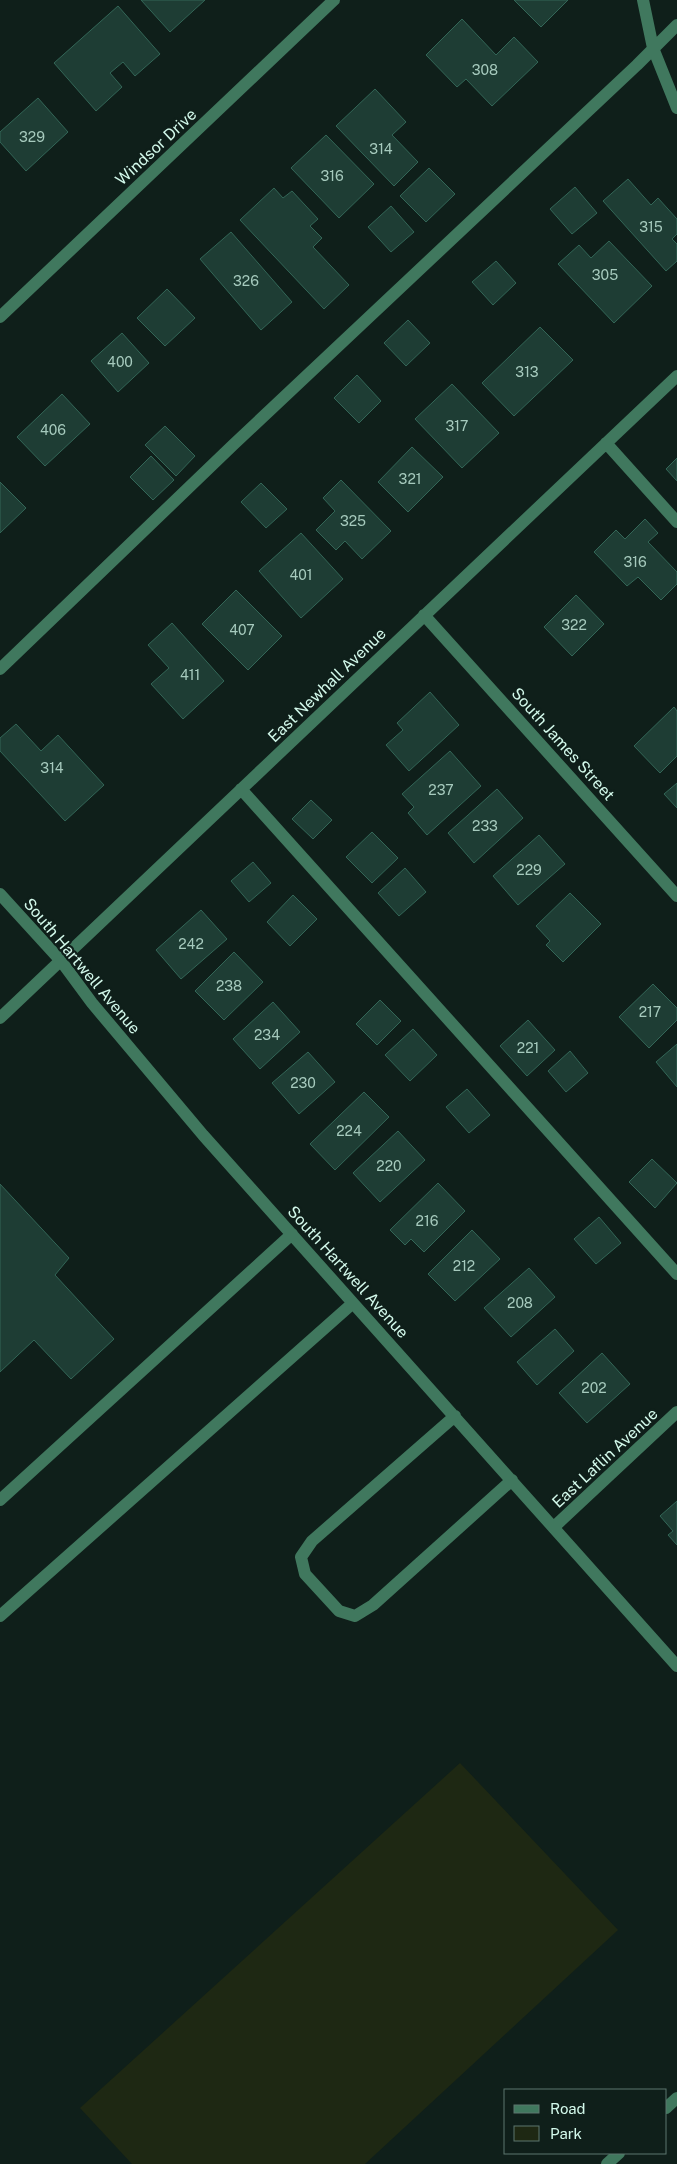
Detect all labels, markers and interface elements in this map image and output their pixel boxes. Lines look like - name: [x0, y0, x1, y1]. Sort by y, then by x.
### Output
- house number: 308: [472, 62, 498, 78]
- street label: Windsor Drive: [112, 105, 200, 189]
- house number: 329: [19, 129, 45, 145]
- house number: 314: [369, 141, 393, 157]
- house number: 316: [320, 168, 344, 184]
- house number: 315: [639, 219, 663, 235]
- house number: 305: [592, 267, 618, 283]
- house number: 326: [233, 273, 259, 289]
- house number: 400: [107, 354, 133, 370]
- house number: 313: [515, 364, 539, 380]
- house number: 317: [446, 418, 468, 434]
- house number: 406: [40, 422, 66, 438]
- house number: 321: [399, 471, 421, 487]
- house number: 325: [340, 513, 366, 529]
- house number: 316: [623, 554, 647, 570]
- house number: 401: [289, 567, 313, 583]
- house number: 322: [561, 617, 587, 633]
- house number: 407: [229, 622, 255, 638]
- street label: East Newhall Avenue: [264, 624, 390, 746]
- house number: 411: [180, 667, 200, 683]
- street label: South James Street: [507, 684, 619, 804]
- house number: 314: [40, 760, 64, 776]
- house number: 237: [428, 782, 454, 798]
- house number: 233: [472, 818, 498, 834]
- house number: 229: [516, 862, 542, 878]
- street label: South Hartwell Avenue: [20, 894, 144, 1038]
- house number: 242: [178, 936, 204, 952]
- house number: 238: [216, 978, 242, 994]
- house number: 217: [639, 1004, 661, 1020]
- house number: 234: [254, 1027, 280, 1043]
- house number: 221: [517, 1040, 539, 1056]
- house number: 230: [290, 1075, 316, 1091]
- house number: 224: [336, 1123, 362, 1139]
- house number: 220: [376, 1158, 402, 1174]
- street label: South Hartwell Avenue: [284, 1202, 412, 1342]
- house number: 216: [416, 1213, 439, 1229]
- house number: 212: [453, 1258, 475, 1274]
- house number: 208: [507, 1295, 533, 1311]
- house number: 202: [581, 1380, 607, 1396]
- street label: East Laflin Avenue: [548, 1404, 662, 1512]
- legend: [504, 2089, 667, 2154]
- text: Road: [550, 2100, 586, 2117]
- text: Park: [550, 2125, 582, 2142]

